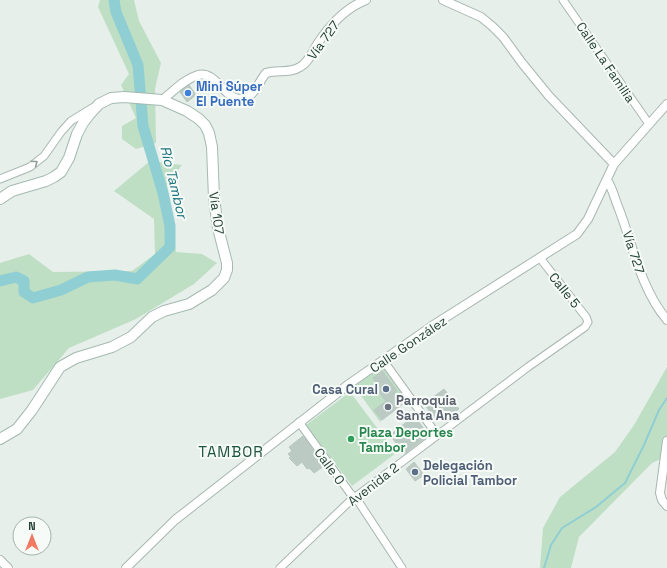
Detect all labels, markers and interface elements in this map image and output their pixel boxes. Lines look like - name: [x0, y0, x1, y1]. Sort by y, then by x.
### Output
- street label: Vía 727: [304, 17, 343, 63]
- street label: Calle La Familia: [572, 19, 639, 106]
- place label: Mini Súper El Puente: [196, 78, 263, 110]
- marker: Mini Súper El Puente: [183, 88, 193, 98]
- water label: Río Tambor: [156, 144, 192, 222]
- one-way arrow: [31, 160, 38, 167]
- street label: Vía 107: [205, 191, 228, 236]
- street label: Vía 727: [619, 228, 648, 276]
- street label: Calle 5: [545, 269, 584, 312]
- street label: Calle González: [366, 312, 450, 376]
- place label: Casa Cural: [312, 381, 378, 398]
- marker: Casa Cural: [381, 384, 391, 394]
- place label: Parroquia Santa Ana: [396, 392, 460, 424]
- marker: Parroquia Santa Ana: [383, 402, 393, 412]
- place label: Plaza Deportes Tambor: [359, 424, 453, 456]
- marker: Plaza Deportes Tambor: [346, 434, 356, 444]
- district label: TAMBOR: [198, 442, 264, 461]
- street label: Calle 0: [311, 444, 349, 488]
- place label: Delegación Policial Tambor: [423, 457, 517, 489]
- street label: Avenida 2: [344, 459, 403, 510]
- marker: Delegación Policial Tambor: [410, 467, 420, 477]
- north arrow: [12, 516, 52, 556]
- text: N: [28, 519, 36, 533]

